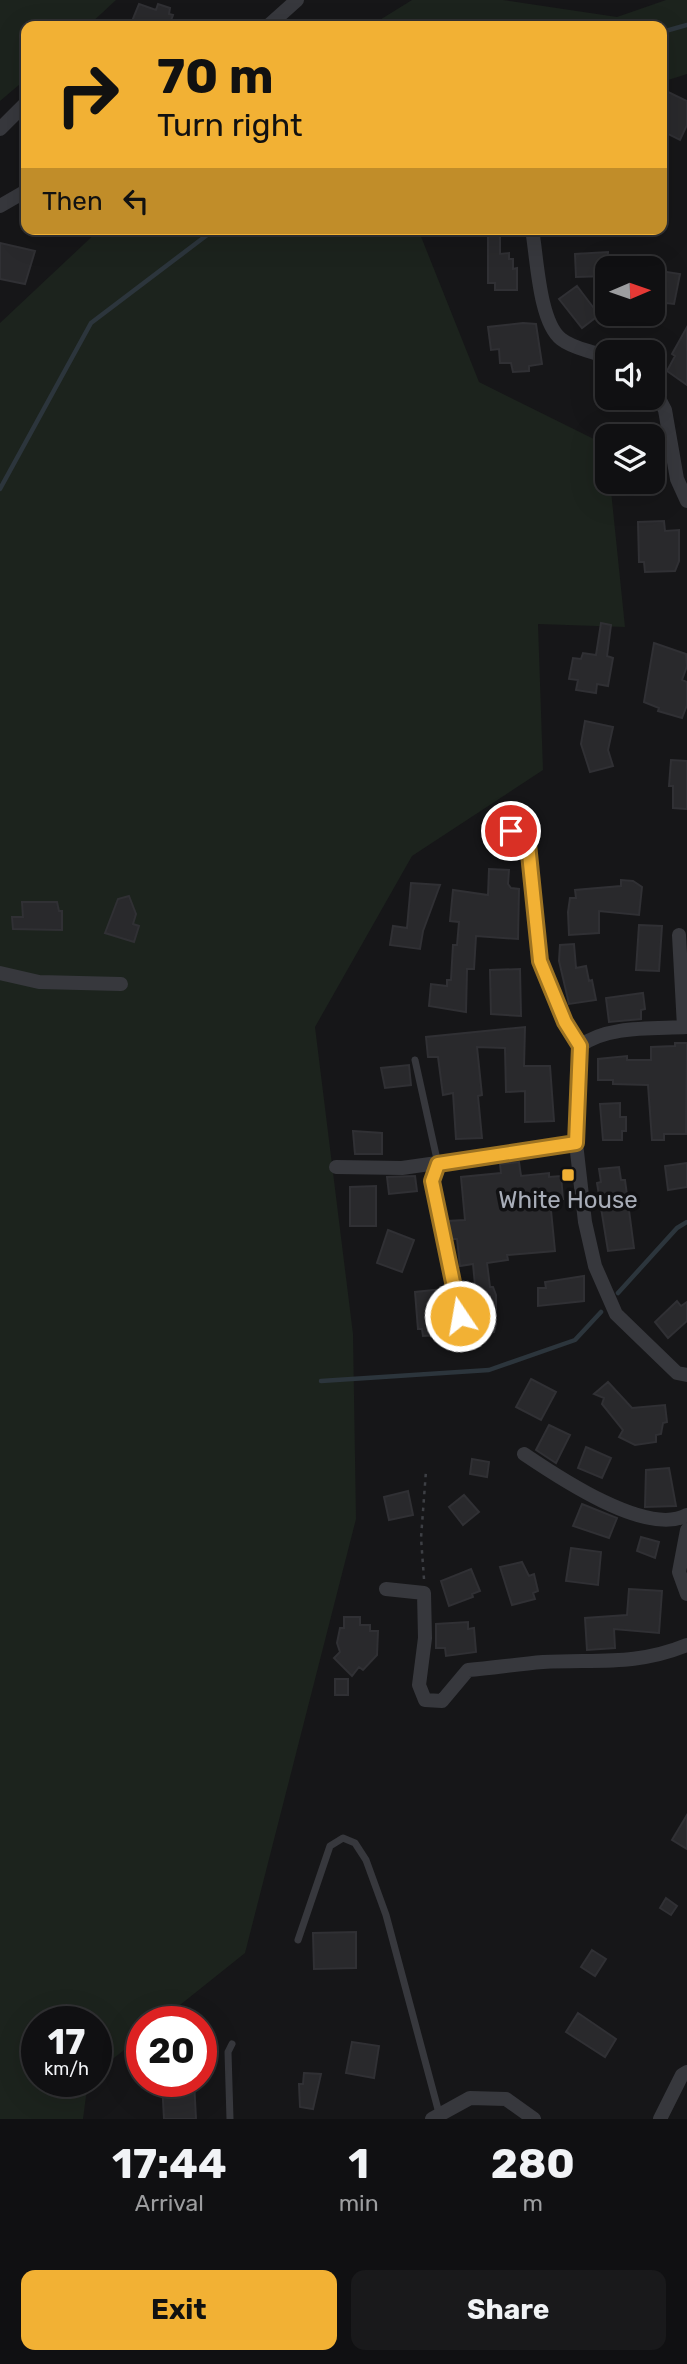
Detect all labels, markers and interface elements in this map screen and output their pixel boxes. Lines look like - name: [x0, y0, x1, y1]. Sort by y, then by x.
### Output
- text: 70 m: [157, 47, 274, 105]
- icon: right: [42, 49, 133, 140]
- text: Turn right: [157, 106, 302, 144]
- icon: left: [117, 182, 155, 220]
- text: Then: [42, 186, 103, 217]
- north arrow: [595, 256, 665, 326]
- map controls: [595, 256, 665, 494]
- button: sound: [595, 340, 665, 410]
- button: layers: [595, 424, 665, 494]
- pin: [481, 801, 541, 861]
- icon: arrive: [492, 812, 530, 850]
- marker: White House: [560, 1167, 576, 1183]
- place label: White House: [498, 1186, 638, 1214]
- position arrow: [423, 1279, 497, 1353]
- speed limit sign: 20: [126, 2006, 217, 2097]
- text: 17: [48, 2021, 85, 2063]
- text: km/h: [44, 2058, 89, 2080]
- text: 17:44: [112, 2139, 227, 2189]
- text: 1: [348, 2139, 369, 2189]
- text: 280: [491, 2139, 575, 2189]
- text: Arrival: [135, 2189, 204, 2217]
- text: min: [339, 2189, 379, 2217]
- text: m: [523, 2189, 543, 2217]
- button: Exit: [21, 2270, 337, 2350]
- button: Share: [351, 2270, 666, 2350]

